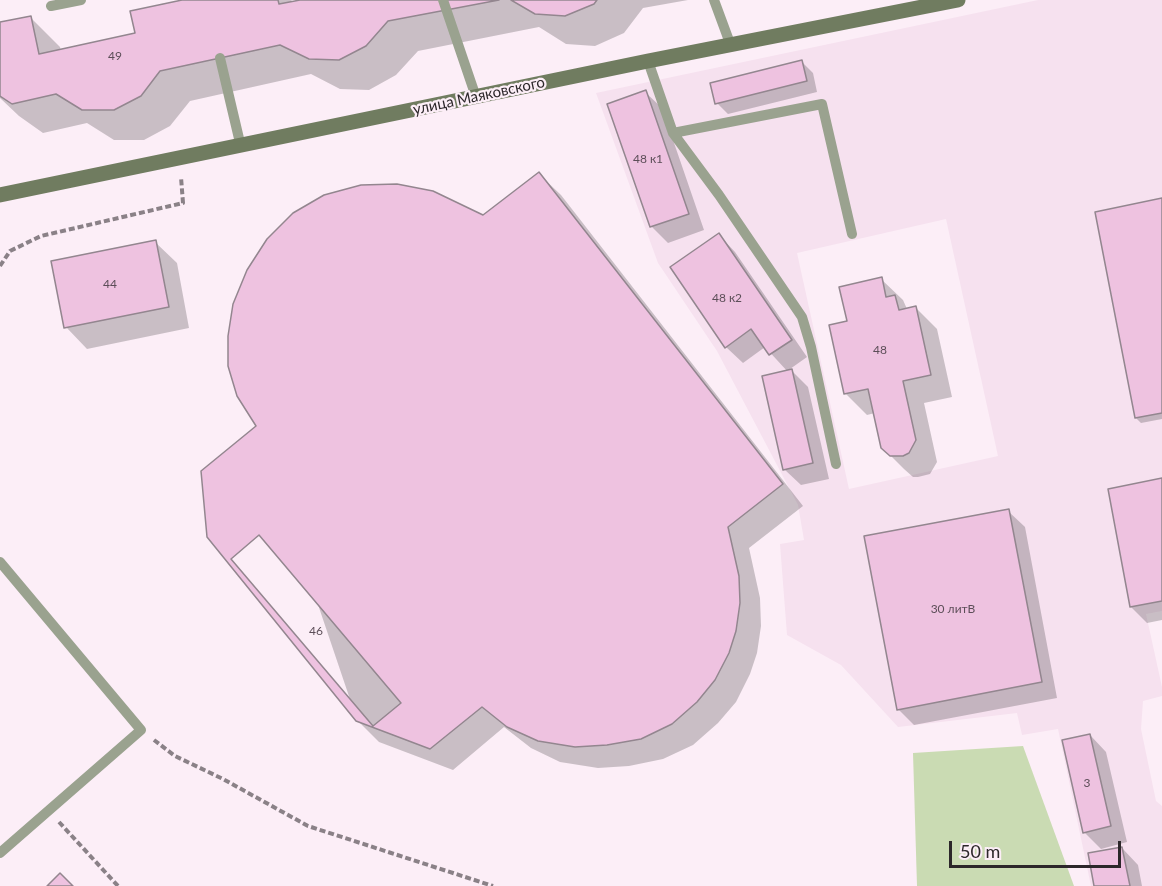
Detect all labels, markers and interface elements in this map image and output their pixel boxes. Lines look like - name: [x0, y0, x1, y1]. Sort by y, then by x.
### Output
- house number: 49: [108, 49, 122, 63]
- street label: улица Маяковского: [411, 73, 547, 119]
- house number: 48 к1: [633, 152, 663, 166]
- house number: 44: [103, 277, 117, 291]
- house number: 48 к2: [712, 291, 742, 305]
- house number: 48: [873, 343, 887, 357]
- house number: 30 литВ: [931, 602, 975, 616]
- house number: 46: [309, 624, 323, 638]
- house number: 3: [1084, 776, 1090, 790]
- scale bar: [952, 829, 1124, 867]
- text: 50 m: [960, 840, 1000, 862]

